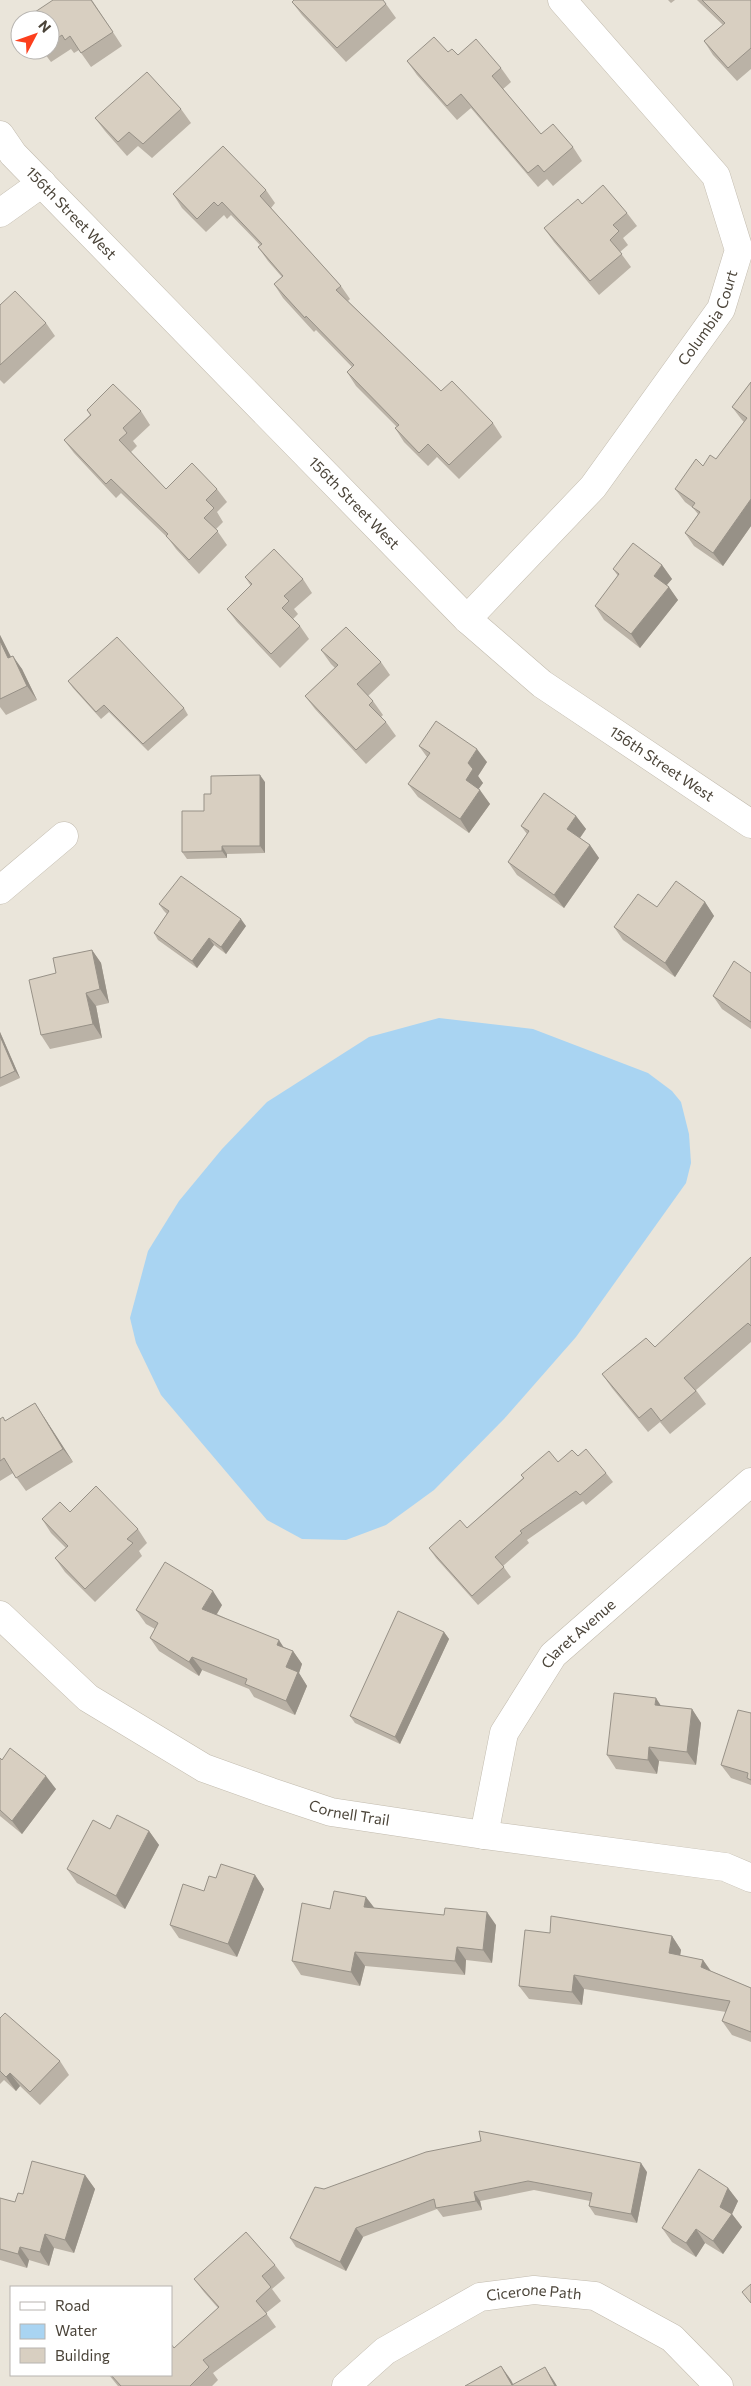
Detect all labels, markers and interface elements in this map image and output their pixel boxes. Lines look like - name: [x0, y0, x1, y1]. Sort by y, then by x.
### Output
- north arrow: [10, 10, 60, 60]
- text: N: [35, 17, 55, 36]
- street label: 156th Street West: [23, 163, 121, 263]
- street label: Columbia Court: [673, 268, 740, 369]
- street label: 156th Street West: [305, 452, 404, 552]
- street label: 156th Street West: [606, 722, 718, 805]
- street label: Claret Avenue: [537, 1595, 619, 1671]
- street label: Cornell Trail: [307, 1795, 391, 1829]
- street label: Cicerone Path: [485, 2280, 582, 2304]
- legend: [10, 2286, 172, 2376]
- text: Road: [55, 2296, 90, 2314]
- text: Water: [55, 2321, 97, 2339]
- text: Building: [55, 2346, 110, 2364]

